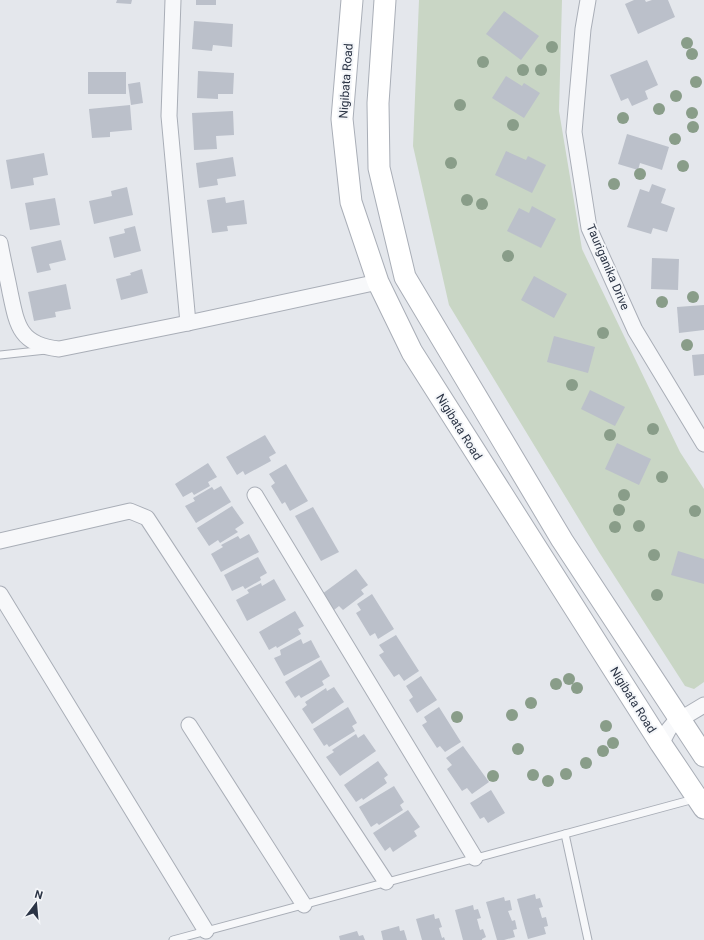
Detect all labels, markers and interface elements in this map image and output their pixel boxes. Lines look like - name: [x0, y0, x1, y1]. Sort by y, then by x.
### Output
- street label: Nigibata Road: [336, 43, 356, 119]
- street label: Tauriganika Drive: [584, 222, 632, 312]
- street label: Nigibata Road: [433, 391, 485, 463]
- street label: Nigibata Road: [607, 664, 659, 736]
- north arrow: [16, 884, 56, 924]
- text: N: [33, 888, 44, 902]

